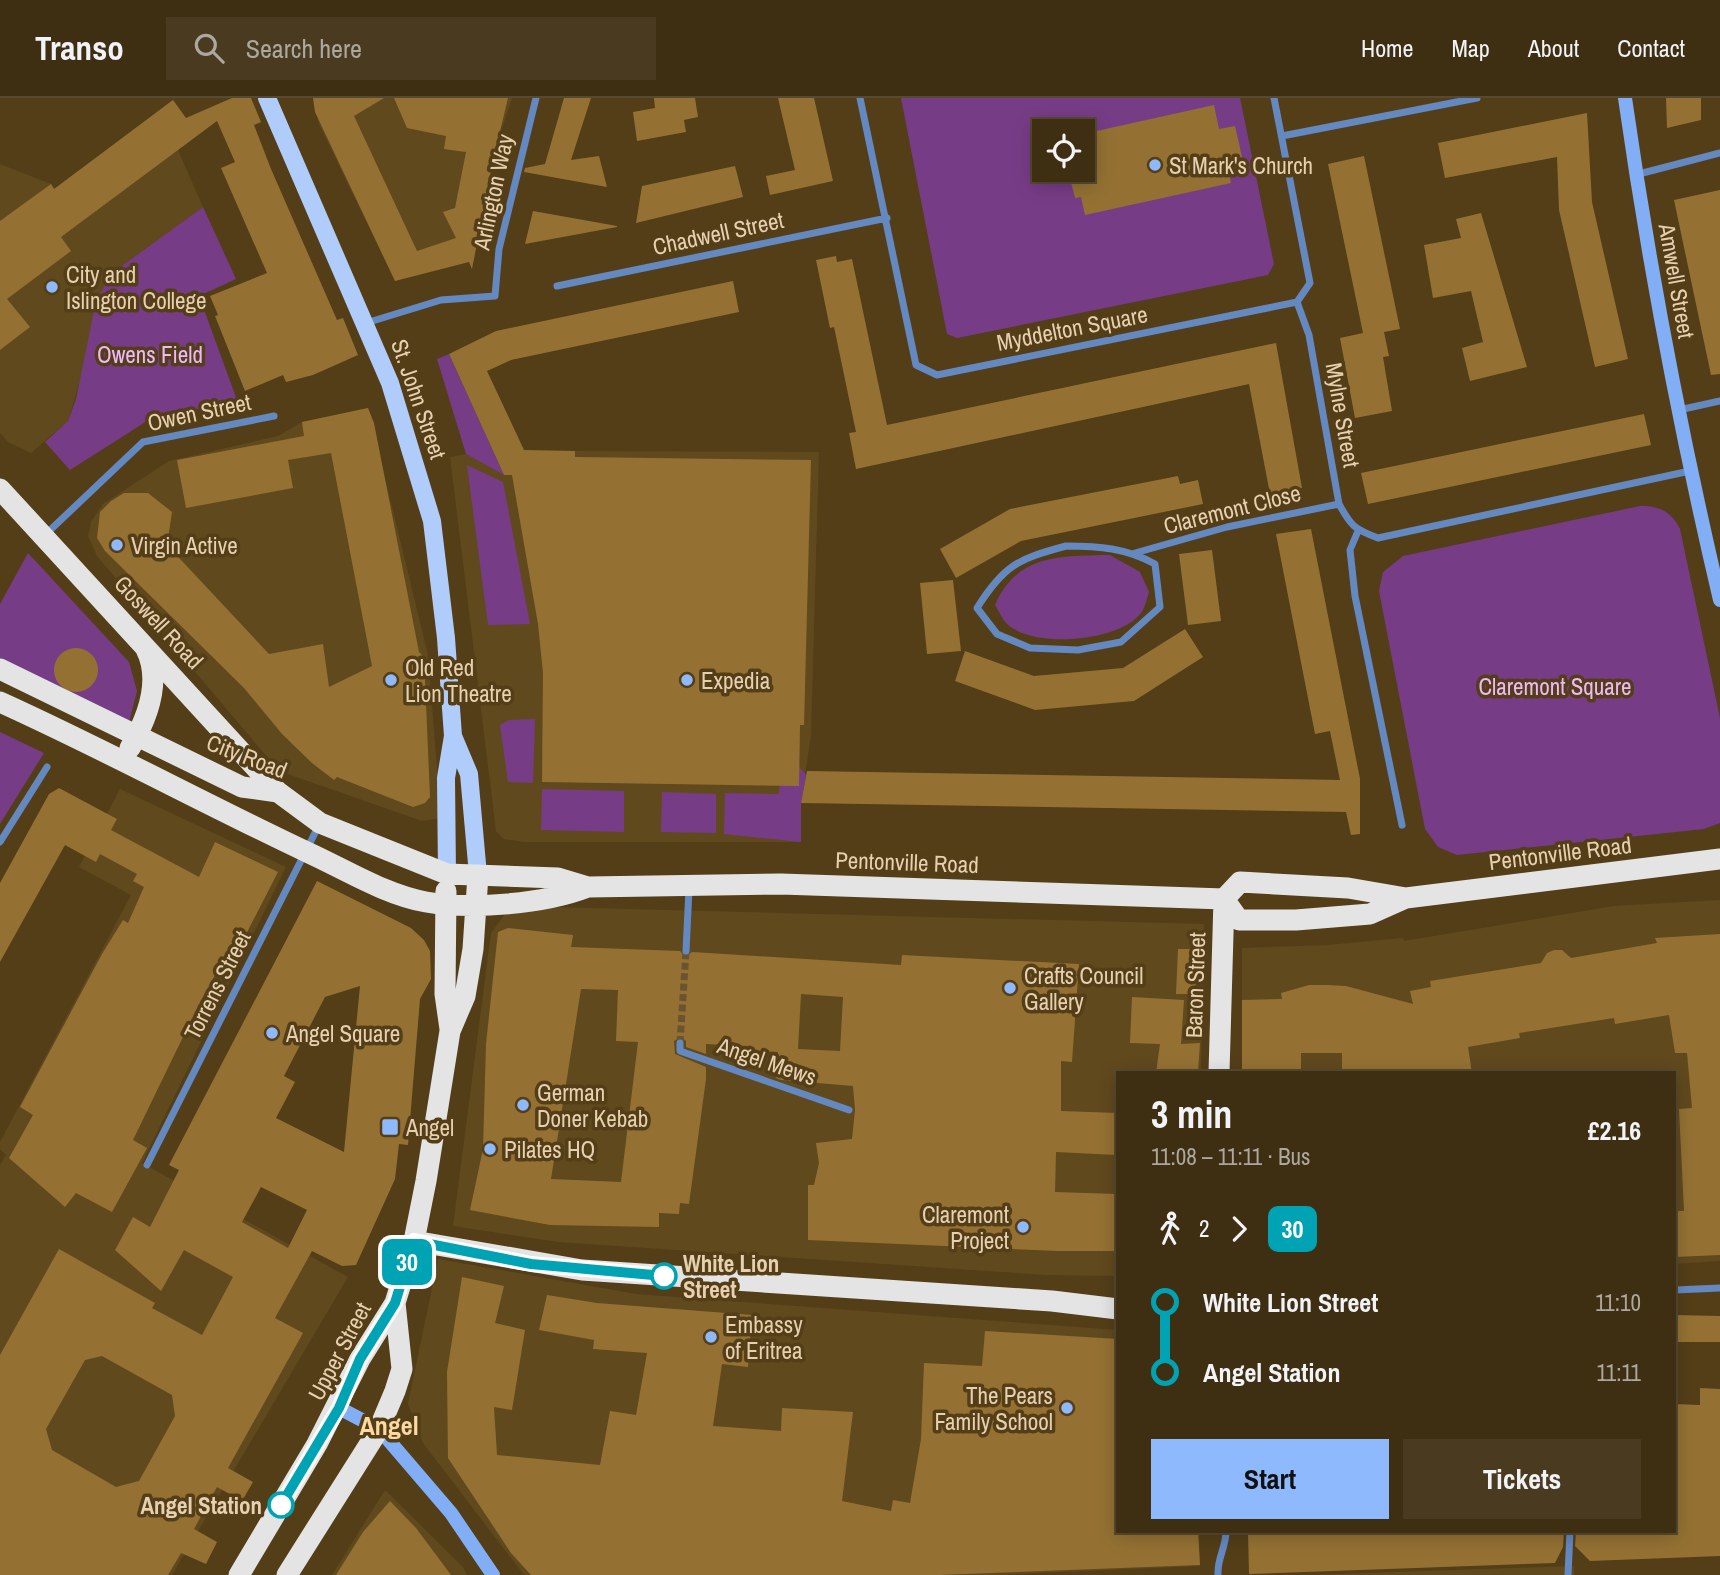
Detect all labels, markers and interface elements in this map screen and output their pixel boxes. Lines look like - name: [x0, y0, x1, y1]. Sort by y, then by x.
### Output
- search box: [166, 17, 656, 80]
- text: Transo: [35, 26, 124, 70]
- icon: search: [190, 29, 228, 67]
- text: Search here: [246, 31, 362, 66]
- text: Home: [1361, 32, 1413, 64]
- text: Map: [1451, 32, 1490, 64]
- text: About: [1528, 32, 1579, 64]
- text: Contact: [1617, 32, 1685, 64]
- map controls: [1032, 119, 1095, 182]
- button: locate: [1032, 119, 1095, 182]
- street label: Arlington Way: [465, 131, 521, 254]
- place label: St Mark's Church: [1169, 150, 1313, 181]
- marker: St Mark's Church: [1147, 157, 1163, 173]
- street label: Chadwell Street: [650, 204, 786, 262]
- street label: Amwell Street: [1651, 220, 1702, 341]
- place label: City and Islington College: [66, 259, 206, 316]
- marker: City and Islington College: [44, 279, 60, 295]
- street label: Myddelton Square: [994, 298, 1150, 358]
- street label: St. John Street: [384, 335, 454, 463]
- park label: Owens Field: [97, 339, 203, 370]
- street label: Mylne Street: [1319, 360, 1367, 470]
- street label: Owen Street: [145, 386, 253, 438]
- street label: Claremont Close: [1160, 477, 1304, 541]
- place label: Virgin Active: [131, 530, 238, 561]
- marker: Virgin Active: [109, 537, 125, 553]
- street label: Goswell Road: [108, 568, 210, 676]
- place label: Old Red Lion Theatre: [405, 652, 512, 709]
- place label: Expedia: [701, 665, 771, 696]
- park label: Claremont Square: [1478, 671, 1632, 702]
- marker: Old Red Lion Theatre: [383, 672, 399, 688]
- marker: Expedia: [679, 672, 695, 688]
- street label: City Road: [202, 727, 292, 785]
- street label: Pentonville Road: [1487, 829, 1633, 877]
- street label: Pentonville Road: [835, 844, 979, 880]
- street label: Torrens Street: [176, 925, 258, 1045]
- street label: Baron Street: [1178, 932, 1212, 1038]
- place label: Crafts Council Gallery: [1024, 960, 1144, 1017]
- marker: Crafts Council Gallery: [1002, 980, 1018, 996]
- place label: Angel Square: [285, 1018, 400, 1049]
- marker: Angel Square: [264, 1025, 280, 1041]
- street label: Angel Mews: [712, 1029, 821, 1092]
- place label: German Doner Kebab: [537, 1077, 648, 1134]
- text: 3 min: [1151, 1089, 1232, 1140]
- marker: German Doner Kebab: [515, 1097, 531, 1113]
- place label: Angel: [405, 1112, 454, 1143]
- text: £2.16: [1588, 1113, 1641, 1148]
- marker: Angel: [380, 1117, 400, 1137]
- place label: Pilates HQ: [504, 1134, 595, 1165]
- marker: Pilates HQ: [482, 1141, 498, 1157]
- text: 11:08 – 11:11 · Bus: [1151, 1141, 1310, 1172]
- place label: Claremont Project: [922, 1199, 1009, 1256]
- icon: walk: [1151, 1210, 1189, 1248]
- icon: forward: [1220, 1210, 1258, 1248]
- text: 2: [1199, 1213, 1210, 1244]
- text: 30: [1282, 1213, 1303, 1245]
- marker: Claremont Project: [1015, 1219, 1031, 1235]
- line badge: 30: [376, 1239, 438, 1285]
- text: 30: [396, 1246, 418, 1278]
- place label: White Lion Street: [683, 1248, 779, 1305]
- marker: White Lion Street: [651, 1263, 677, 1289]
- text: White Lion Street: [1203, 1285, 1378, 1320]
- text: 11:10: [1595, 1287, 1641, 1318]
- street label: Upper Street: [300, 1297, 378, 1405]
- place label: Embassy of Eritrea: [725, 1309, 803, 1366]
- marker: Embassy of Eritrea: [703, 1329, 719, 1345]
- text: Angel Station: [1203, 1355, 1340, 1390]
- text: 11:11: [1597, 1357, 1641, 1388]
- place label: The Pears Family School: [934, 1380, 1053, 1437]
- marker: The Pears Family School: [1059, 1400, 1075, 1416]
- district label: Angel: [359, 1408, 419, 1443]
- button: Start: [1151, 1439, 1389, 1519]
- button: Tickets: [1403, 1439, 1641, 1519]
- place label: Angel Station: [140, 1490, 262, 1521]
- marker: Angel Station: [268, 1492, 294, 1518]

